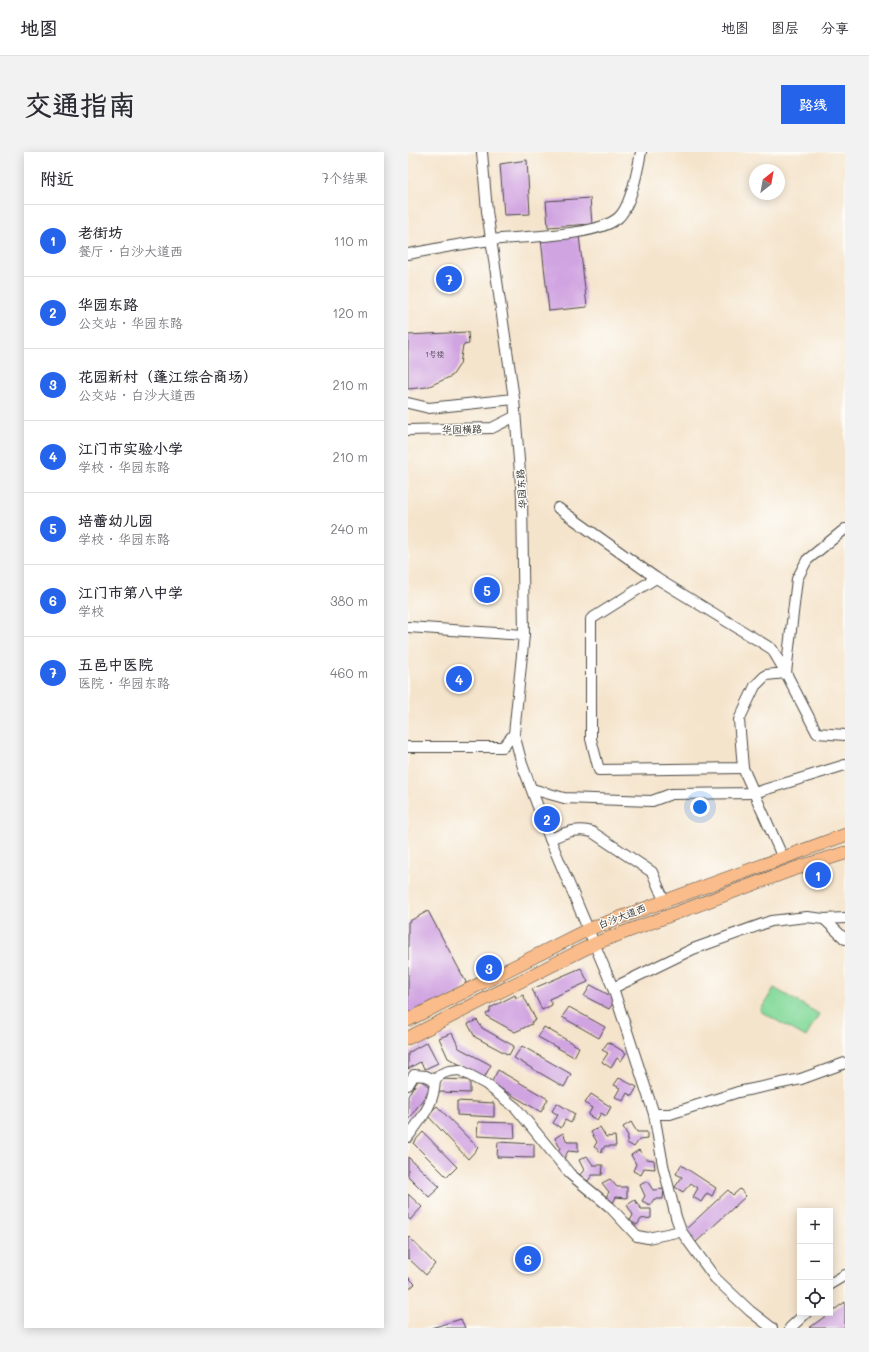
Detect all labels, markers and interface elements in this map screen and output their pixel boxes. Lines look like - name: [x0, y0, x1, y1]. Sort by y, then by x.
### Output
- text: 地图: [20, 15, 58, 40]
- text: 地图: [721, 18, 749, 37]
- text: 图层: [771, 18, 799, 37]
- text: 分享: [821, 18, 849, 37]
- button: 路线: [781, 85, 845, 124]
- text: 交通指南: [24, 86, 136, 122]
- north arrow: [749, 164, 785, 200]
- text: 附近: [40, 167, 74, 189]
- text: 7个结果: [322, 169, 368, 186]
- text: 老街坊: [78, 222, 123, 242]
- text: 1: [50, 232, 56, 249]
- text: 110 m: [334, 232, 368, 249]
- text: 餐厅 · 白沙大道西: [78, 242, 183, 259]
- pin: 7: [436, 264, 462, 294]
- text: 华园东路: [78, 294, 138, 314]
- text: 2: [49, 304, 57, 321]
- text: 120 m: [332, 304, 368, 321]
- text: 公交站 · 华园东路: [78, 314, 183, 331]
- house number: 1号楼: [425, 349, 445, 359]
- text: 花园新村（蓬江综合商场）: [78, 366, 258, 386]
- text: 3: [49, 376, 57, 393]
- text: 210 m: [332, 376, 368, 393]
- text: 公交站 · 白沙大道西: [78, 386, 196, 403]
- street label: 华园横路: [442, 422, 482, 436]
- text: 江门市实验小学: [78, 438, 183, 458]
- text: 4: [49, 448, 57, 465]
- text: 210 m: [332, 448, 368, 465]
- text: 学校 · 华园东路: [78, 458, 170, 475]
- street label: 华园东路: [513, 469, 529, 509]
- text: 培蕾幼儿园: [78, 510, 153, 530]
- text: 5: [49, 520, 57, 537]
- text: 240 m: [331, 520, 368, 537]
- text: 学校 · 华园东路: [78, 530, 170, 547]
- pin: 5: [474, 575, 500, 605]
- text: 江门市第八中学: [78, 582, 183, 602]
- text: 6: [49, 592, 57, 609]
- text: 380 m: [330, 592, 368, 609]
- text: 学校: [78, 602, 104, 619]
- text: 五邑中医院: [78, 654, 153, 674]
- text: 7: [49, 664, 57, 681]
- text: 460 m: [330, 664, 368, 681]
- pin: 4: [446, 664, 472, 694]
- text: 医院 · 华园东路: [78, 674, 170, 691]
- your location: [690, 797, 710, 817]
- pin: 2: [534, 804, 560, 834]
- pin: 1: [805, 860, 831, 890]
- street label: 白沙大道西: [596, 901, 648, 931]
- pin: 3: [476, 953, 502, 983]
- map controls: [797, 1208, 833, 1316]
- button: +: [797, 1208, 833, 1244]
- pin: 6: [515, 1244, 541, 1274]
- button: −: [797, 1244, 833, 1280]
- button: locate: [797, 1280, 833, 1316]

